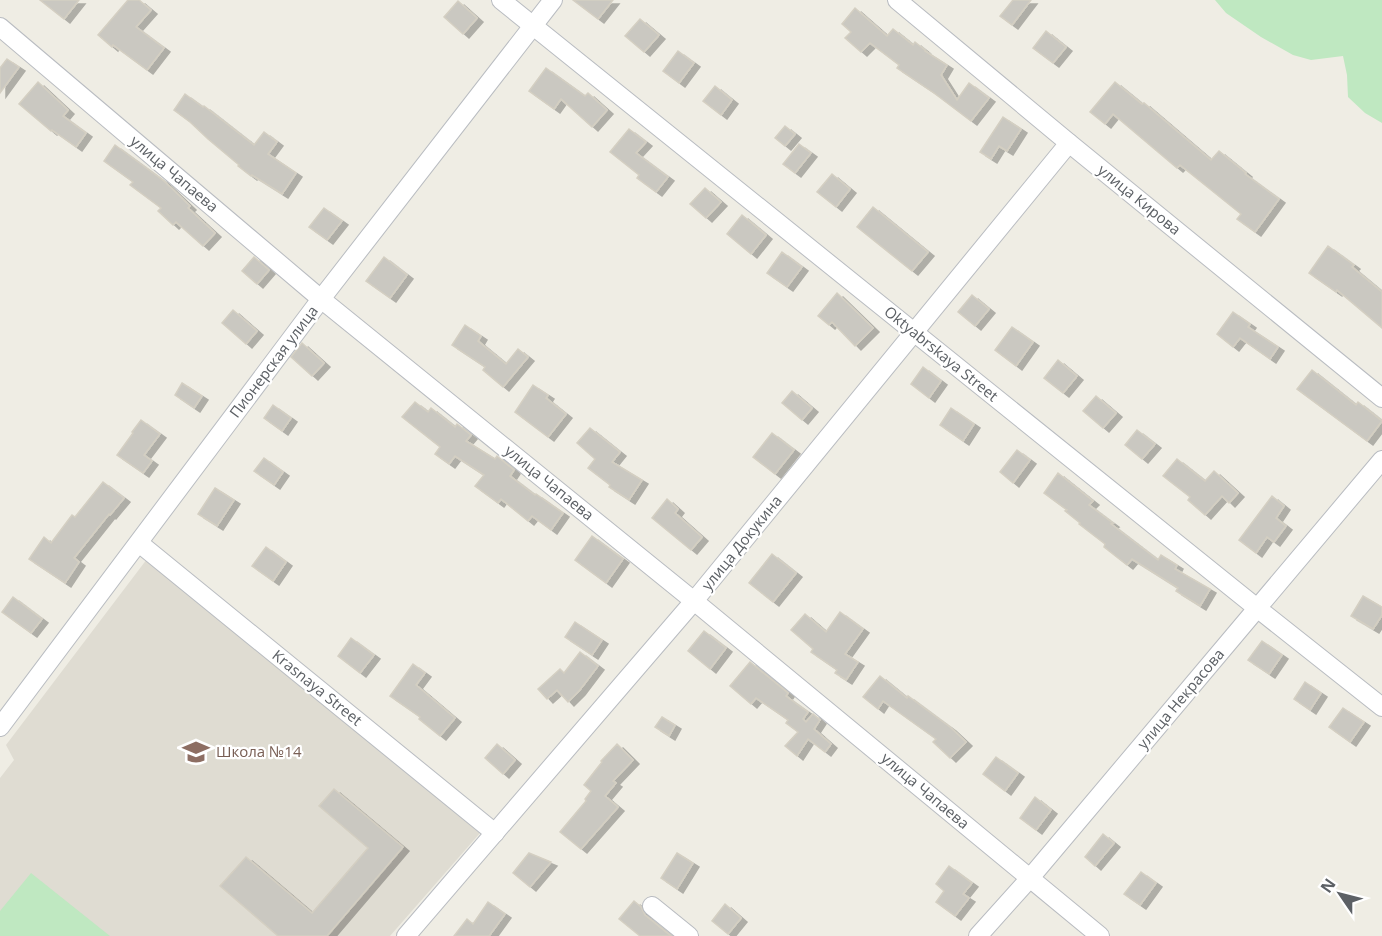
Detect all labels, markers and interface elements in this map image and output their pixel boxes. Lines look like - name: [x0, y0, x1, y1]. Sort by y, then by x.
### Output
- street label: улица Чапаева: [126, 131, 223, 216]
- street label: улица Кирова: [1094, 160, 1185, 239]
- street label: Пионерская улица: [224, 301, 322, 421]
- street label: Oktyabrskaya Street: [881, 301, 1003, 405]
- street label: улица Чапаева: [501, 440, 598, 524]
- street label: улица Докукина: [697, 491, 786, 594]
- street label: улица Некрасова: [1132, 644, 1228, 753]
- street label: Krasnaya Street: [269, 645, 367, 730]
- school or university icon: Школа №14: [181, 737, 211, 767]
- place label: Школа №14: [216, 741, 302, 761]
- street label: улица Чапаева: [877, 748, 974, 833]
- north arrow: [1310, 864, 1370, 924]
- text: N: [1315, 874, 1340, 897]

